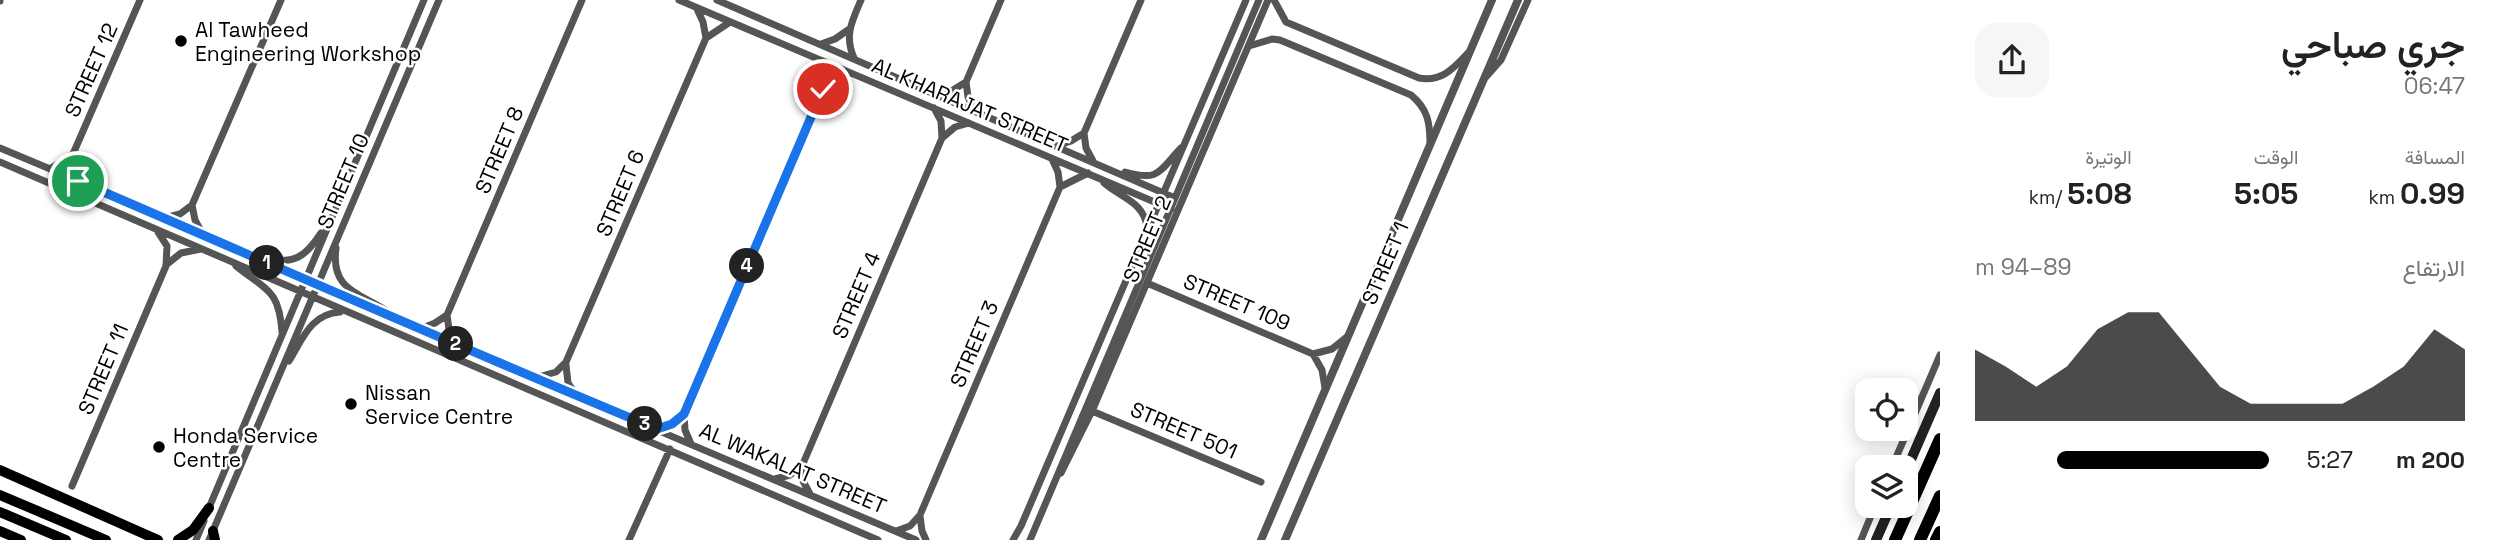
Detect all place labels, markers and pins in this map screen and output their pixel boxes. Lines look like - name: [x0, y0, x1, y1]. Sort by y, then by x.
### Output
- place label: Al Tawheed Engineering Workshop: [195, 16, 421, 67]
- marker: Al Tawheed Engineering Workshop: [173, 33, 189, 49]
- pin: [793, 59, 853, 119]
- pin: [48, 151, 108, 211]
- pin: 1: [250, 246, 284, 280]
- pin: 4: [730, 248, 764, 284]
- pin: 2: [438, 326, 474, 362]
- place label: Nissan Service Centre: [365, 379, 513, 430]
- marker: Nissan Service Centre: [343, 396, 359, 412]
- pin: 3: [628, 406, 662, 442]
- place label: Honda Service Centre: [173, 422, 318, 473]
- marker: Honda Service Centre: [151, 439, 167, 455]

